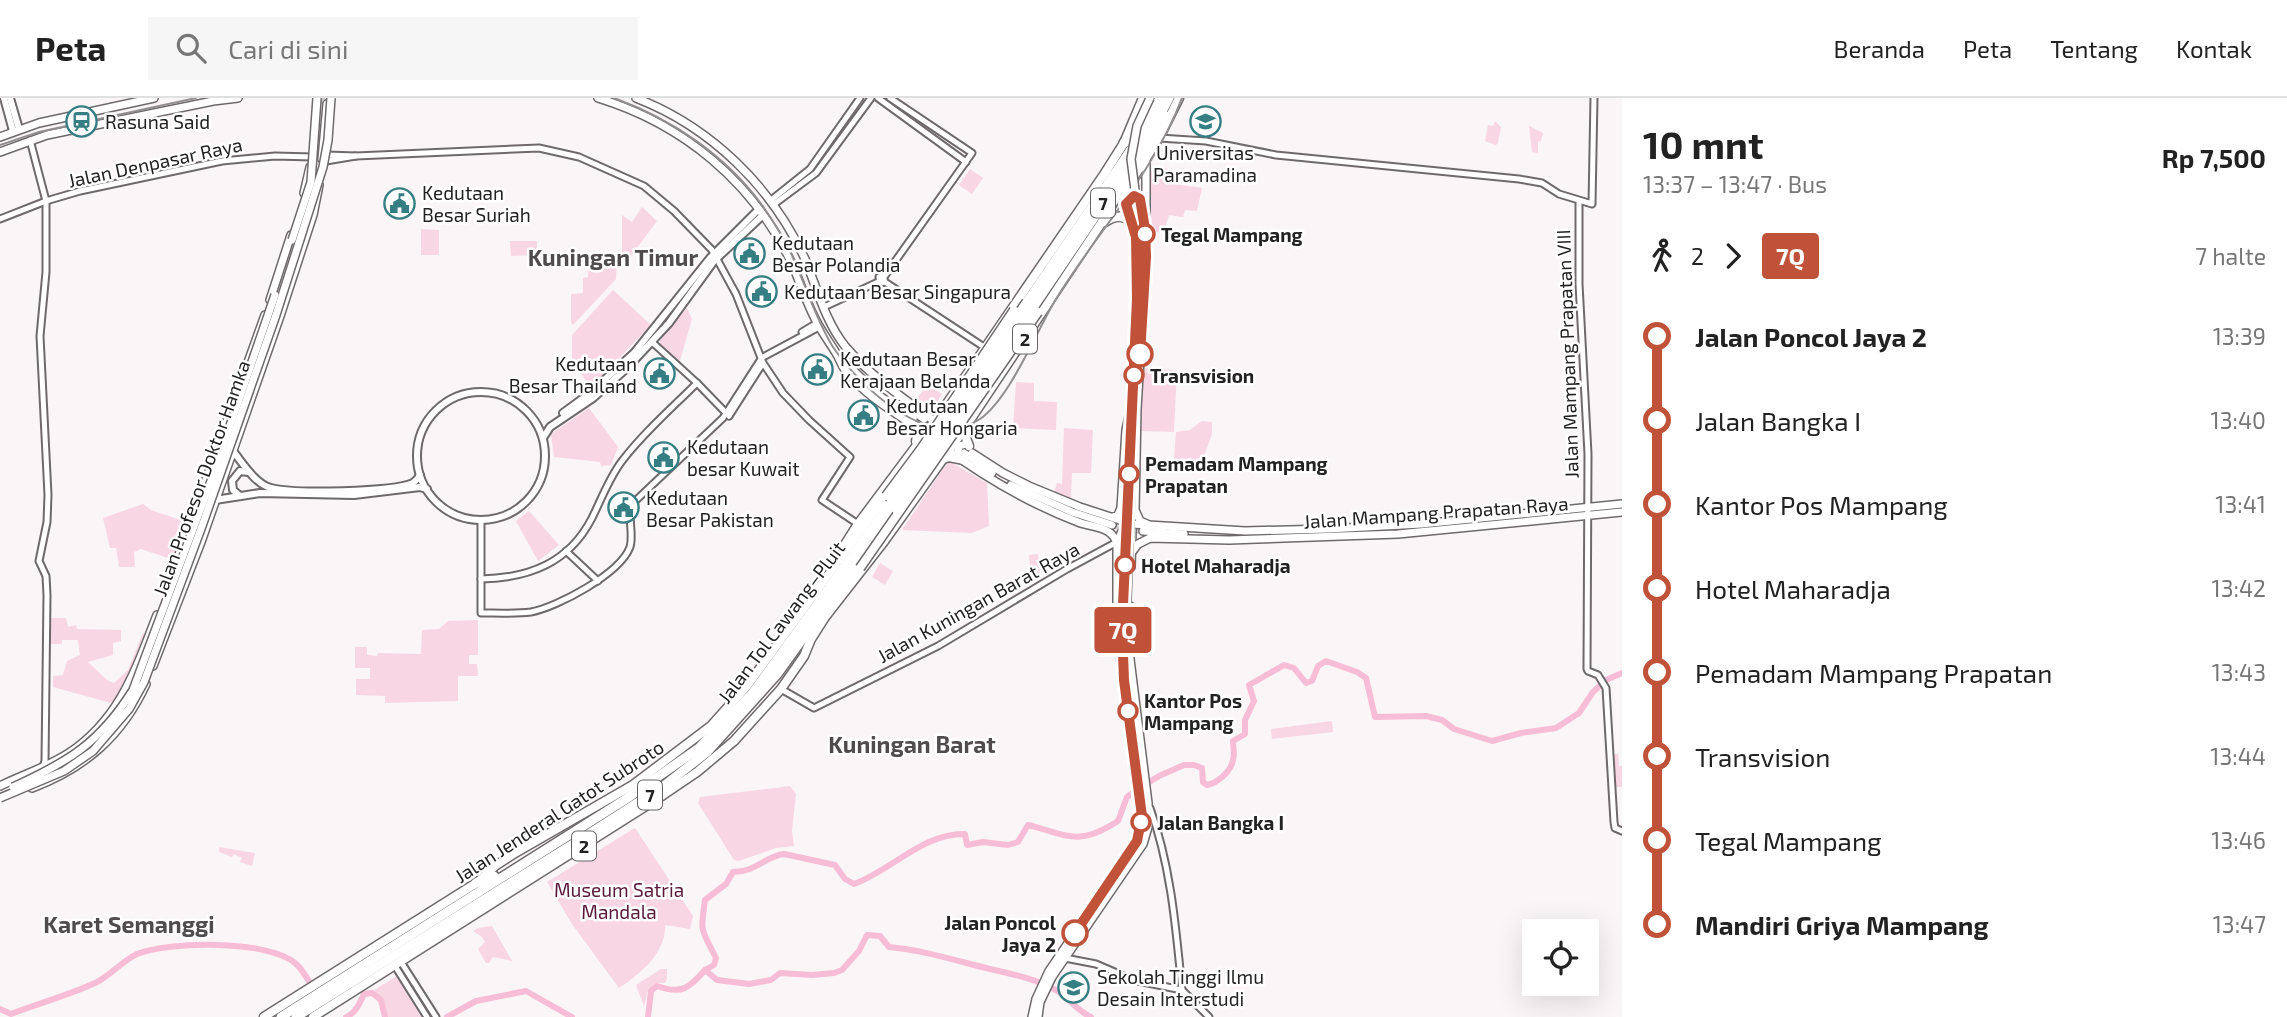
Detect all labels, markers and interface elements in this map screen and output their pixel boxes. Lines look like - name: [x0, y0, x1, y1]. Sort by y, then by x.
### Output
- search box: [148, 17, 638, 80]
- text: Peta: [35, 28, 106, 68]
- icon: search: [172, 29, 210, 67]
- text: Cari di sini: [228, 33, 348, 64]
- text: Beranda: [1834, 34, 1925, 63]
- text: Peta: [1963, 34, 2012, 63]
- text: Tentang: [2050, 34, 2138, 63]
- text: Kontak: [2176, 34, 2252, 63]
- station icon: Rasuna Said: [65, 104, 99, 138]
- school or university icon: Universitas Paramadina: [1188, 104, 1222, 138]
- place label: Rasuna Said: [105, 110, 210, 133]
- text: 10 mnt: [1643, 121, 1764, 167]
- street label: Jalan Denpasar Raya: [66, 132, 244, 192]
- place label: Universitas Paramadina: [1153, 141, 1257, 186]
- text: Rp 7,500: [2162, 142, 2266, 173]
- text: 13:37 – 13:47 · Bus: [1643, 170, 1827, 198]
- place label: Kedutaan Besar Suriah: [422, 181, 531, 226]
- public building icon: Kedutaan Besar Suriah: [382, 186, 416, 220]
- road number: 7: [1091, 188, 1115, 218]
- place label: Tegal Mampang: [1161, 223, 1303, 246]
- marker: Tegal Mampang: [1135, 224, 1155, 244]
- street label: Jalan Mampang Prapatan VIII: [1551, 229, 1583, 479]
- place label: Kedutaan Besar Polandia: [772, 231, 901, 276]
- public building icon: Kedutaan Besar Polandia: [732, 236, 766, 270]
- icon: walk: [1643, 237, 1681, 275]
- icon: forward: [1714, 237, 1752, 275]
- text: 7Q: [1776, 241, 1805, 270]
- text: 2: [1691, 242, 1704, 270]
- text: 7 halte: [2195, 242, 2266, 270]
- district label: Kuningan Timur: [528, 243, 699, 271]
- public building icon: Kedutaan Besar Singapura: [744, 274, 778, 308]
- place label: Kedutaan Besar Singapura: [784, 280, 1011, 303]
- text: Jalan Poncol Jaya 2: [1695, 321, 1927, 352]
- text: 13:39: [2213, 322, 2266, 350]
- road number: 2: [1013, 325, 1037, 354]
- unlabelled marker: [1127, 341, 1153, 367]
- place label: Kedutaan Besar Kerajaan Belanda: [840, 347, 991, 392]
- place label: Kedutaan Besar Thailand: [509, 352, 637, 397]
- public building icon: Kedutaan Besar Kerajaan Belanda: [800, 352, 834, 386]
- street label: Jalan Profesor Doktor Hamka: [148, 357, 254, 599]
- public building icon: Kedutaan Besar Thailand: [643, 357, 677, 391]
- place label: Transvision: [1150, 364, 1254, 387]
- marker: Transvision: [1124, 365, 1144, 385]
- place label: Kedutaan Besar Hongaria: [886, 394, 1018, 439]
- public building icon: Kedutaan Besar Hongaria: [846, 399, 880, 433]
- text: Jalan Bangka I: [1695, 405, 1861, 436]
- text: 13:40: [2211, 406, 2266, 434]
- place label: Kedutaan besar Kuwait: [687, 435, 800, 480]
- public building icon: Kedutaan besar Kuwait: [647, 440, 681, 474]
- place label: Pemadam Mampang Prapatan: [1145, 452, 1328, 497]
- marker: Pemadam Mampang Prapatan: [1119, 464, 1139, 484]
- place label: Kedutaan Besar Pakistan: [646, 486, 774, 531]
- text: Kantor Pos Mampang: [1695, 489, 1948, 520]
- text: 13:41: [2215, 490, 2266, 518]
- public building icon: Kedutaan Besar Pakistan: [606, 491, 640, 525]
- street label: Jalan Mampang Prapatan Raya: [1303, 491, 1569, 533]
- street label: Jalan Tol Cawang–Pluit: [713, 537, 849, 707]
- street label: Jalan Kuningan Barat Raya: [873, 537, 1083, 667]
- place label: Hotel Maharadja: [1141, 554, 1291, 577]
- marker: Hotel Maharadja: [1115, 555, 1135, 575]
- text: Hotel Maharadja: [1695, 573, 1891, 604]
- text: 13:42: [2212, 574, 2266, 602]
- line badge: 7Q: [1092, 607, 1154, 653]
- text: 7Q: [1108, 615, 1138, 644]
- text: Pemadam Mampang Prapatan: [1695, 657, 2052, 688]
- text: 13:43: [2212, 658, 2266, 686]
- place label: Kantor Pos Mampang: [1144, 689, 1242, 734]
- marker: Kantor Pos Mampang: [1118, 701, 1138, 721]
- district label: Kuningan Barat: [828, 730, 996, 758]
- street label: Jalan Jenderal Gatot Subroto: [450, 735, 668, 887]
- text: Transvision: [1695, 741, 1830, 772]
- text: 13:44: [2210, 742, 2266, 770]
- road number: 7: [638, 780, 662, 810]
- place label: Jalan Bangka I: [1157, 811, 1284, 834]
- marker: Jalan Bangka I: [1131, 812, 1151, 832]
- text: Tegal Mampang: [1695, 825, 1882, 856]
- text: 13:46: [2211, 826, 2266, 854]
- road number: 2: [572, 832, 596, 860]
- park label: Museum Satria Mandala: [554, 878, 684, 923]
- text: Mandiri Griya Mampang: [1695, 909, 1989, 940]
- district label: Karet Semanggi: [43, 910, 215, 938]
- text: 13:47: [2213, 910, 2266, 938]
- place label: Jalan Poncol Jaya 2: [944, 911, 1057, 957]
- map controls: [1522, 919, 1599, 996]
- button: locate: [1522, 919, 1599, 996]
- marker: Jalan Poncol Jaya 2: [1062, 920, 1088, 946]
- place label: Sekolah Tinggi Ilmu Desain Interstudi: [1097, 965, 1264, 1010]
- school or university icon: Sekolah Tinggi Ilmu Desain Interstudi: [1057, 970, 1091, 1004]

